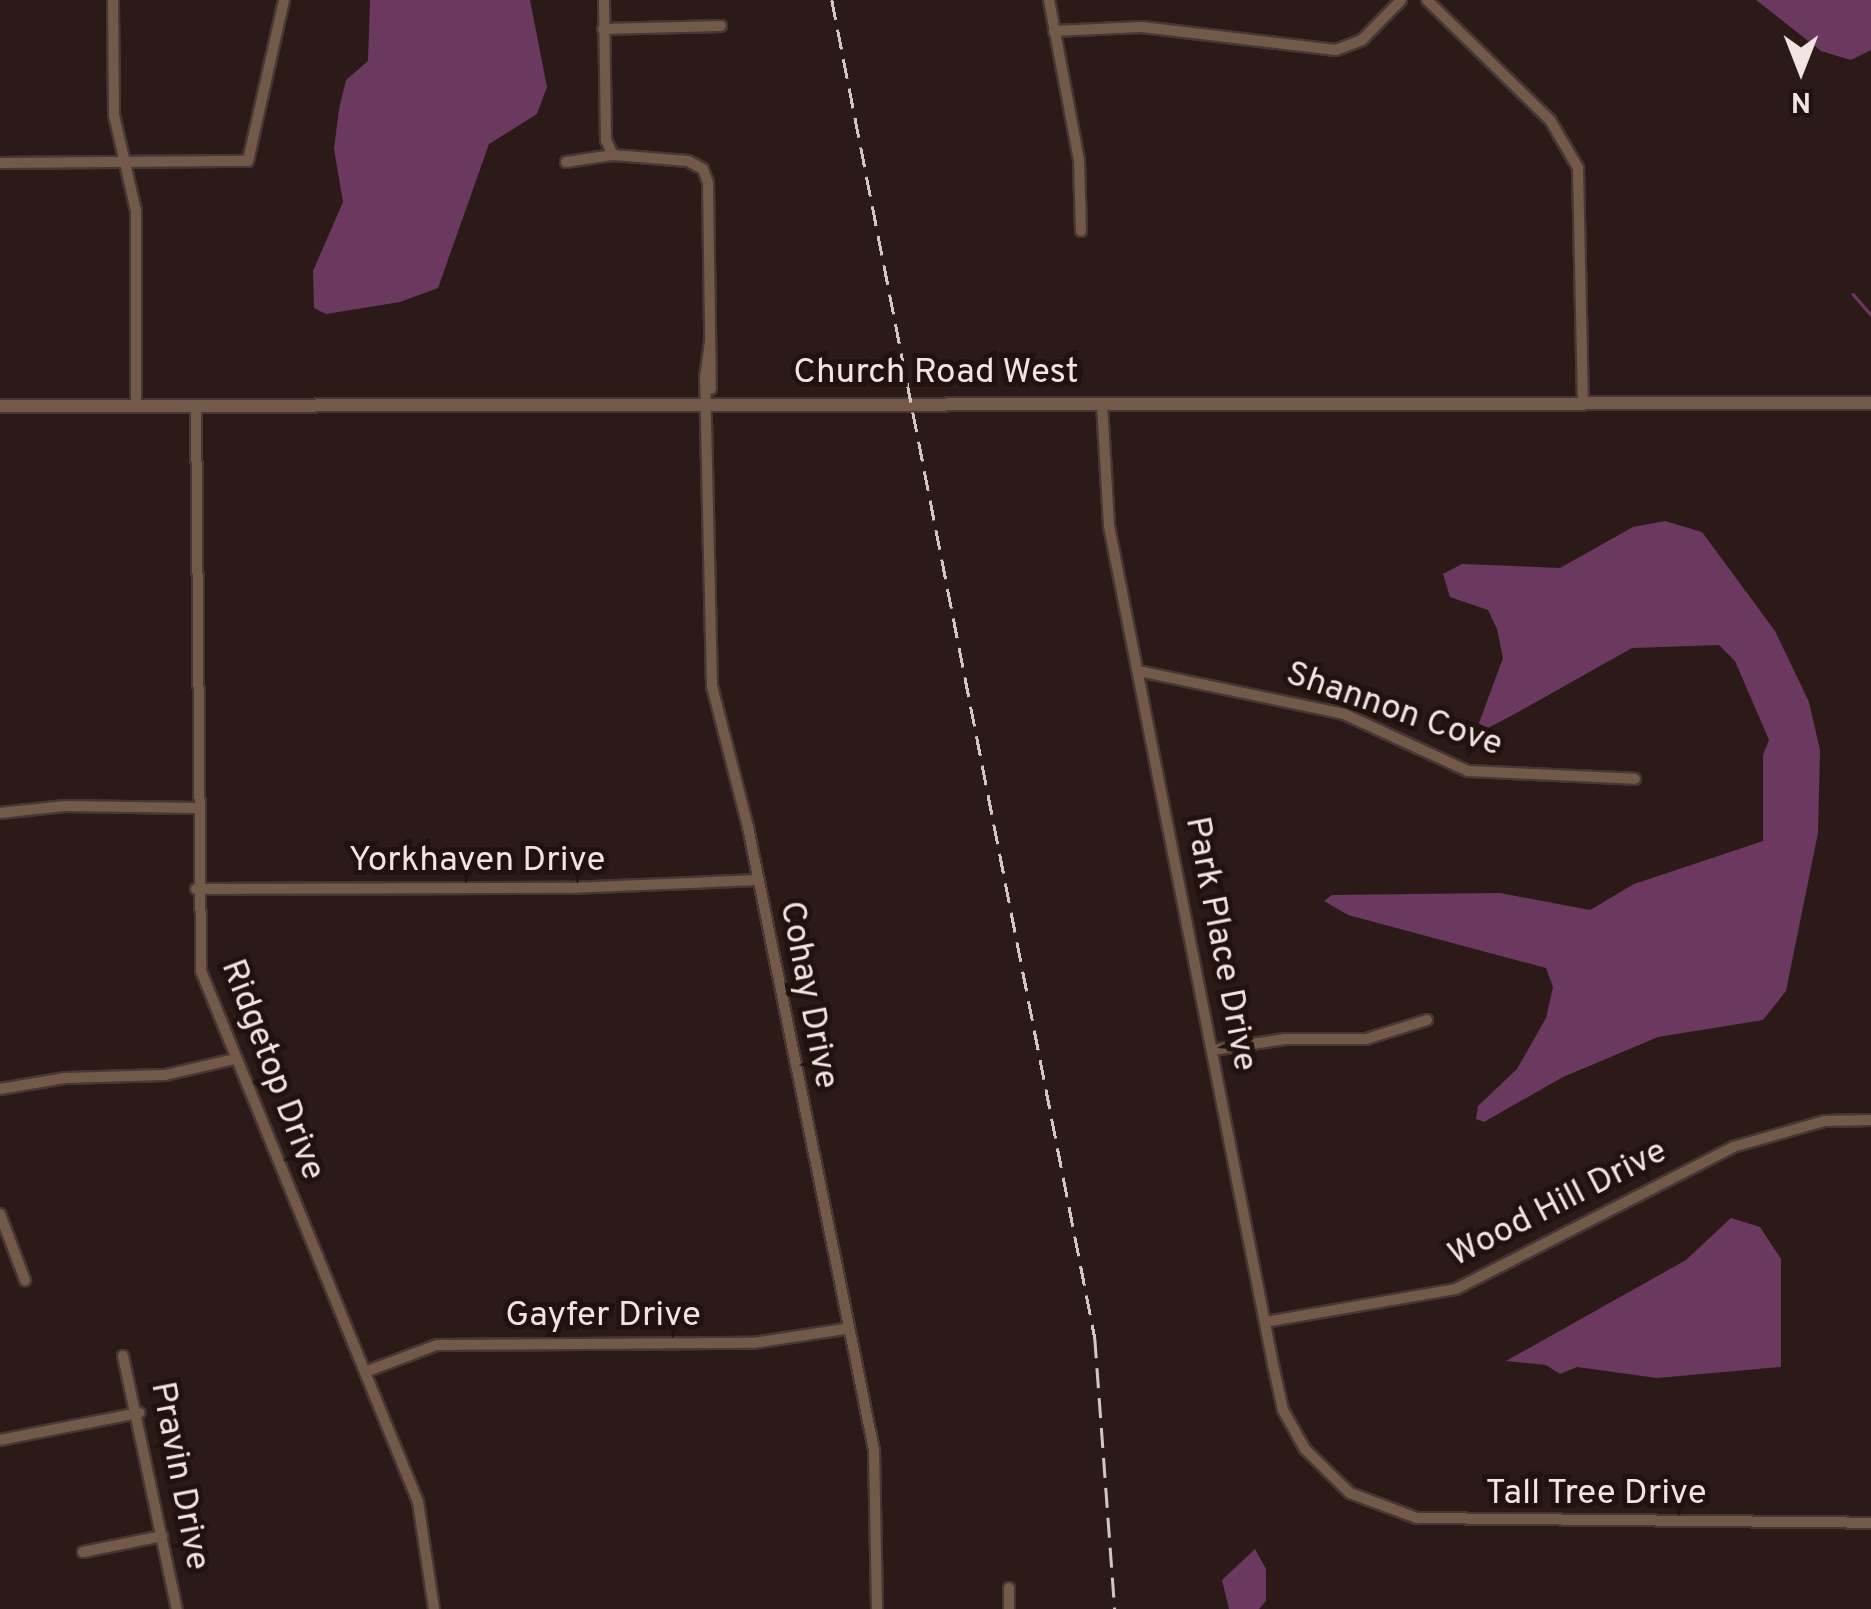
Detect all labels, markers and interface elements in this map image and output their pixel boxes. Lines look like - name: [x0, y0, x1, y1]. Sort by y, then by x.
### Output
- north arrow: [1751, 20, 1851, 120]
- text: N: [1791, 82, 1811, 118]
- street label: Church Road West: [793, 352, 1079, 394]
- street label: Shannon Cove: [1280, 653, 1508, 767]
- street label: Park Place Drive: [1175, 813, 1265, 1075]
- street label: Yorkhaven Drive: [349, 840, 605, 882]
- street label: Cohay Drive: [769, 898, 847, 1092]
- street label: Ridgetop Drive: [211, 954, 333, 1186]
- street label: Wood Hill Drive: [1442, 1131, 1674, 1277]
- street label: Gayfer Drive: [505, 1295, 701, 1337]
- street label: Pravin Drive: [140, 1378, 218, 1574]
- street label: Tall Tree Drive: [1485, 1473, 1707, 1515]

